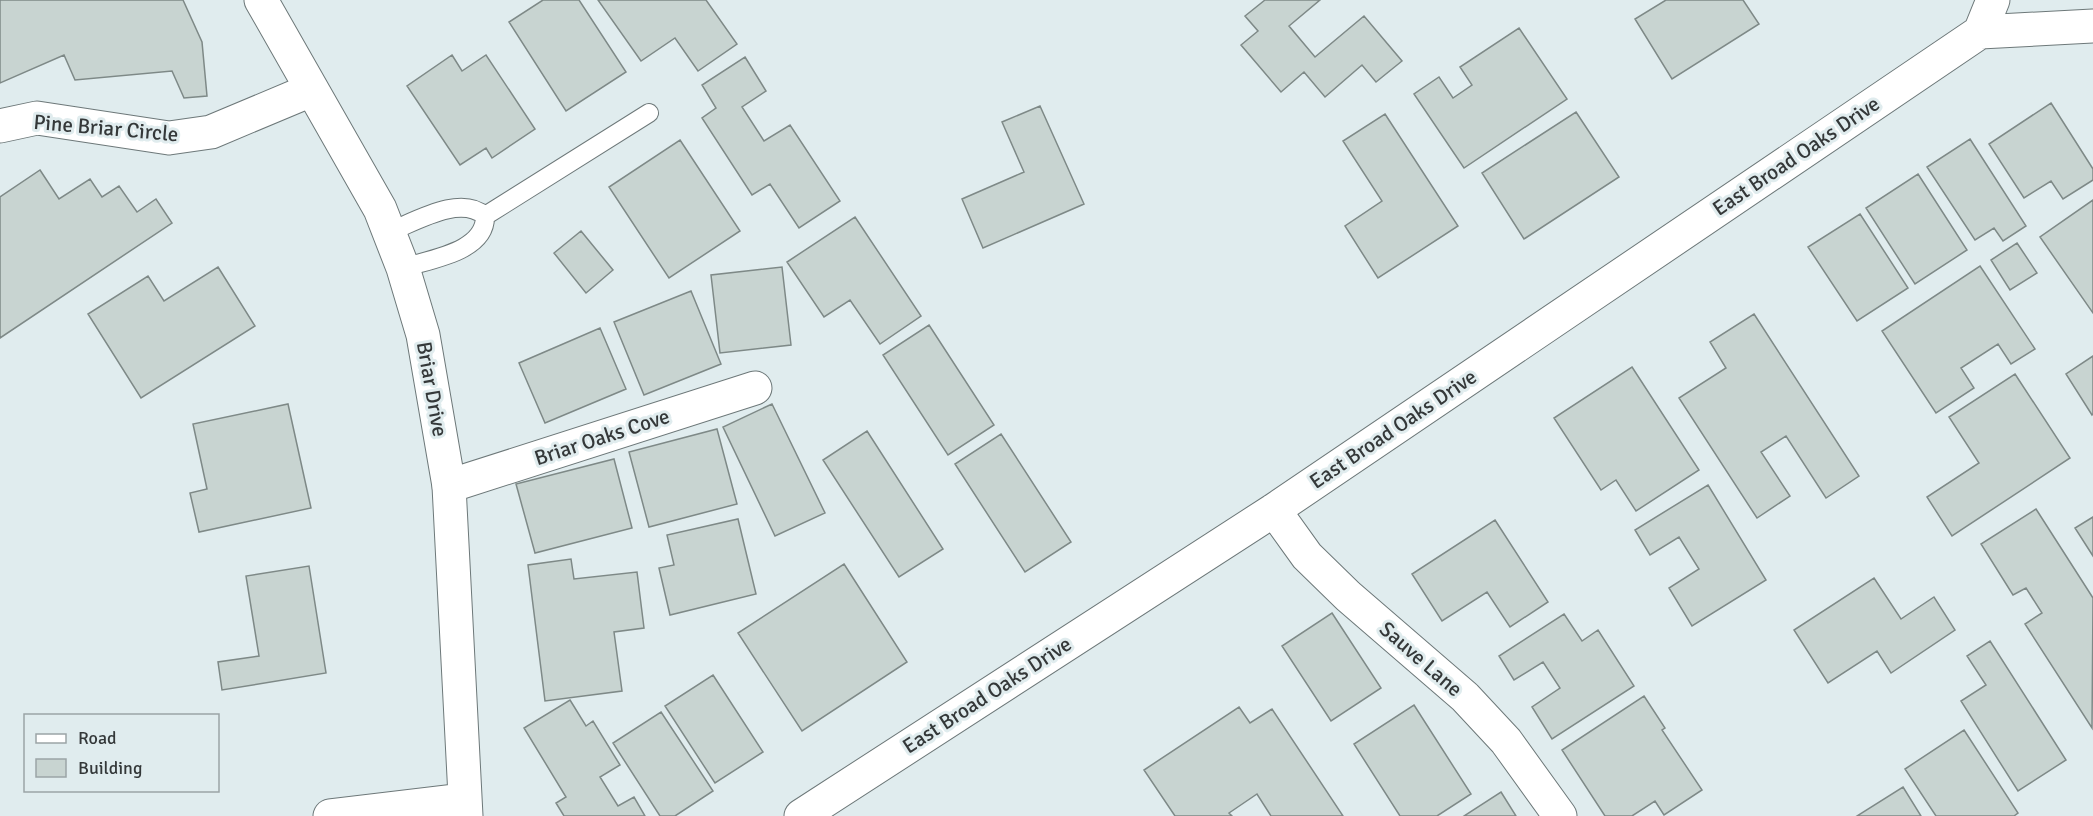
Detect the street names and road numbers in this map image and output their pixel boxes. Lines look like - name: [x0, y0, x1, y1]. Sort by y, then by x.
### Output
- street label: East Broad Oaks Drive: [1707, 90, 1885, 222]
- street label: Pine Briar Circle: [32, 109, 180, 147]
- street label: Briar Drive: [411, 339, 453, 439]
- street label: East Broad Oaks Drive: [1304, 363, 1482, 495]
- street label: Briar Oaks Cove: [531, 403, 673, 471]
- street label: Sauve Lane: [1374, 616, 1468, 702]
- street label: East Broad Oaks Drive: [898, 631, 1076, 759]

